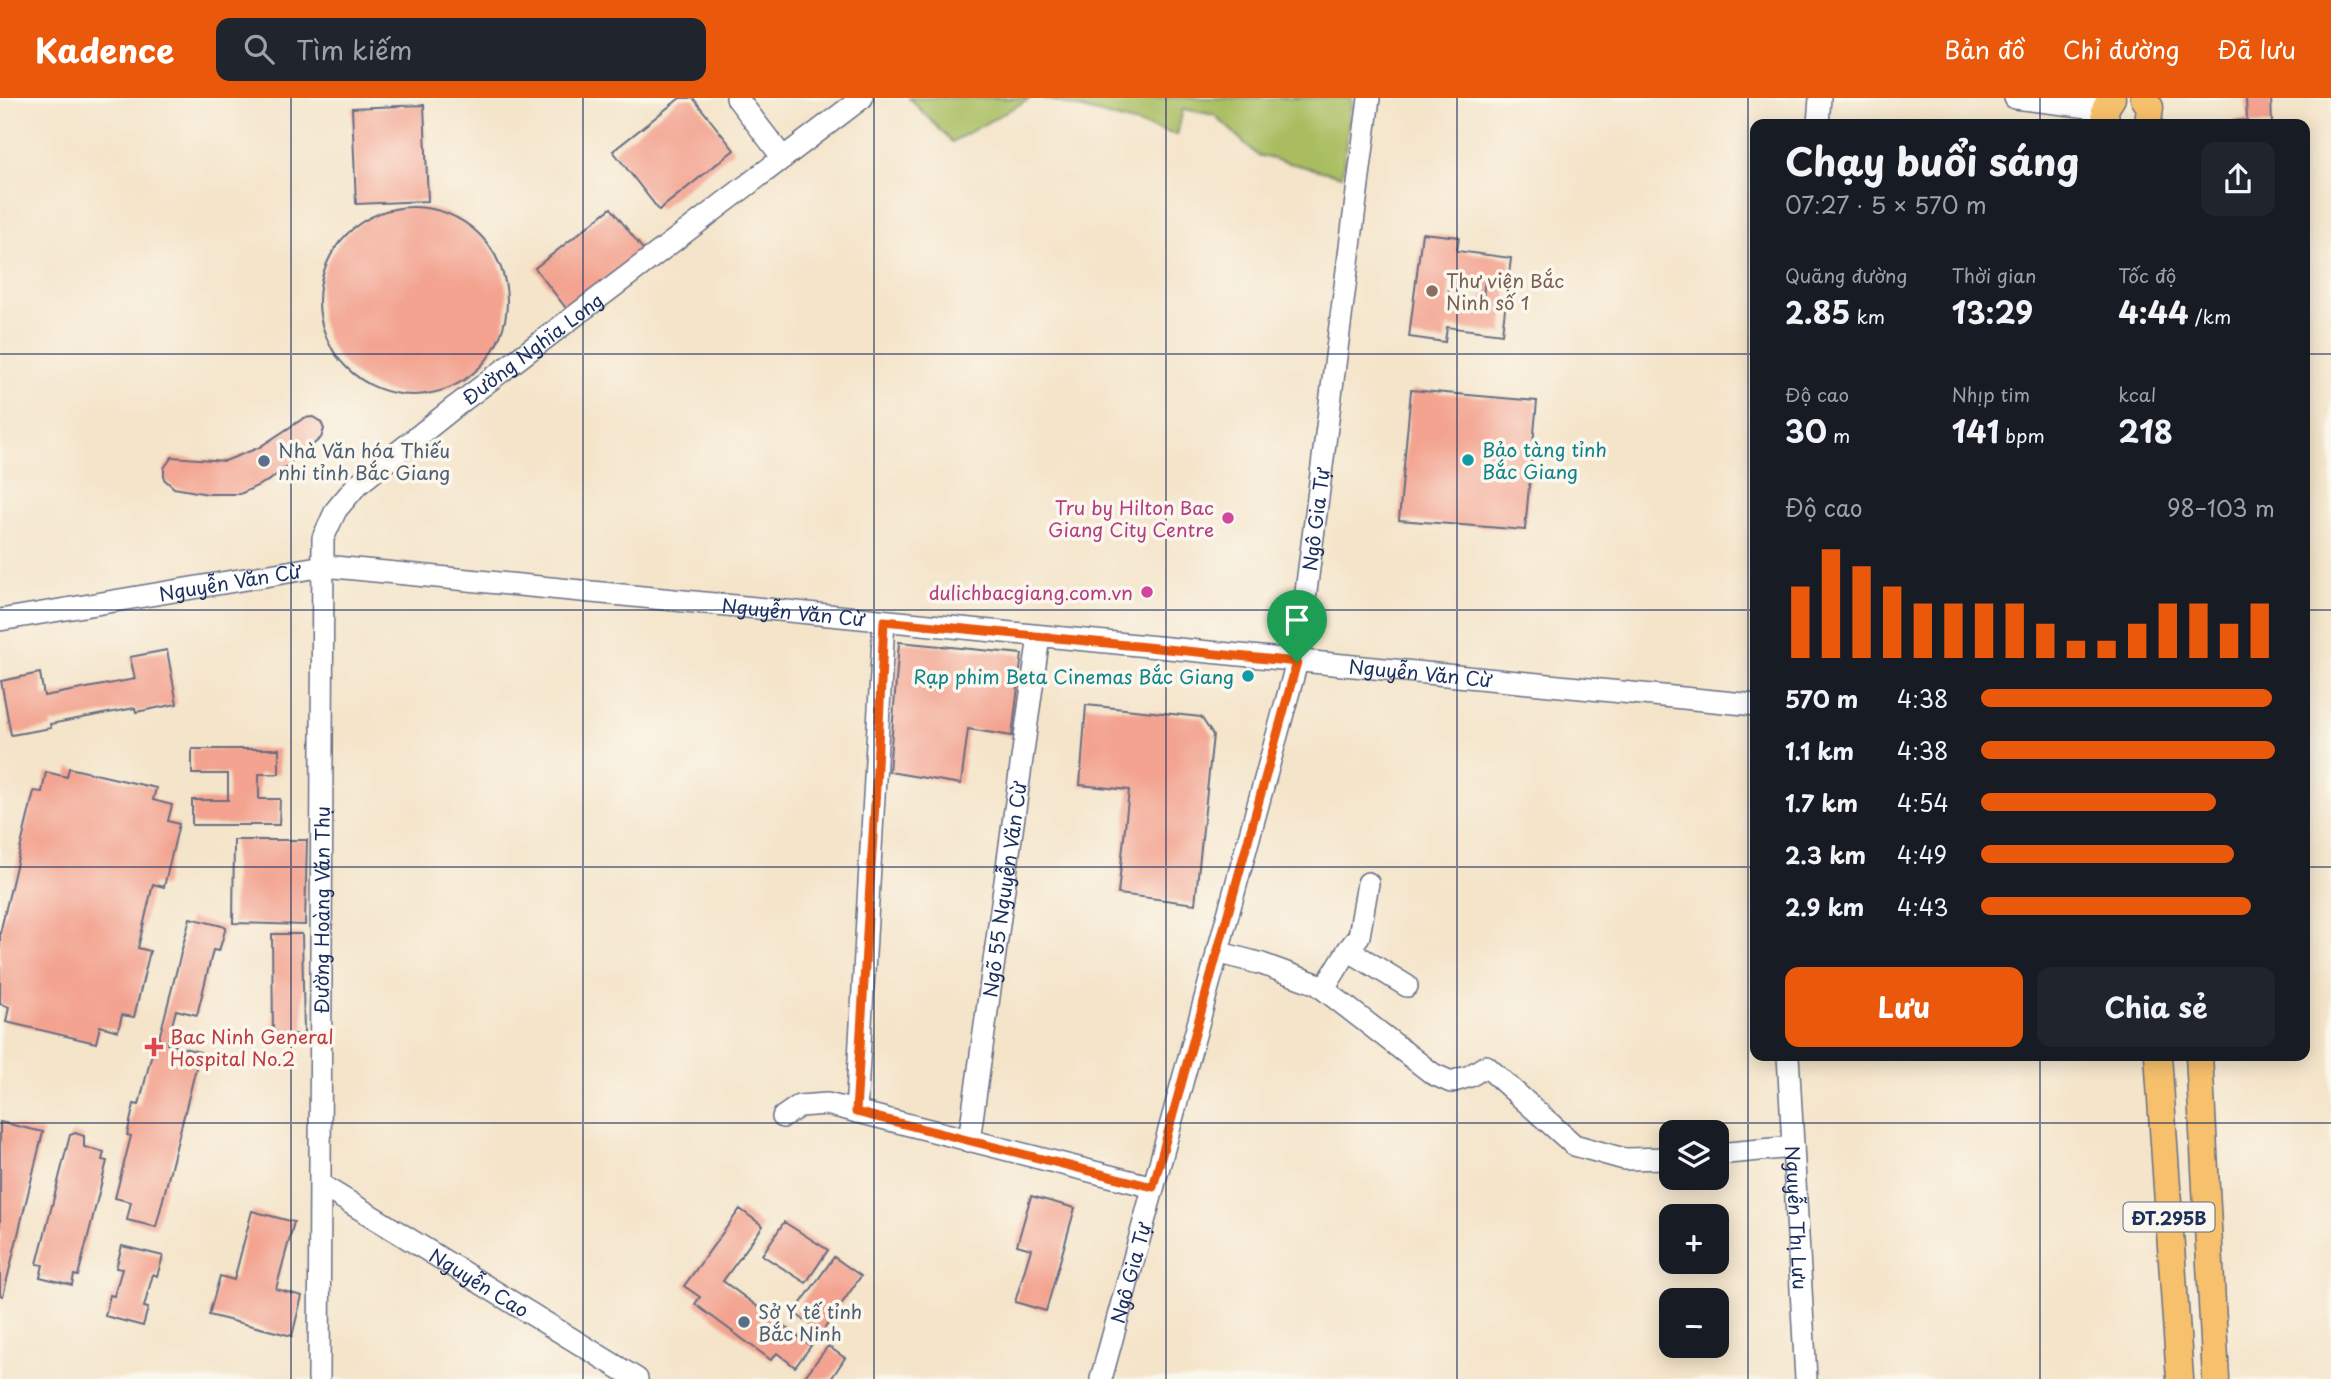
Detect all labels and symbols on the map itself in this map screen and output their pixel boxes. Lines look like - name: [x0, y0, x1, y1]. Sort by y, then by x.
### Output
- place label: Thư viện Bắc Ninh số 1: [1446, 266, 1564, 316]
- marker: Thư viện Bắc Ninh số 1: [1424, 283, 1440, 299]
- street label: Đường Nghĩa Long: [456, 285, 609, 411]
- place label: Bảo tàng tỉnh Bắc Giang: [1482, 435, 1607, 485]
- place label: Nhà Văn hóa Thiếu nhi tỉnh Bắc Giang: [278, 436, 450, 486]
- marker: Bảo tàng tỉnh Bắc Giang: [1460, 452, 1476, 468]
- marker: Nhà Văn hóa Thiếu nhi tỉnh Bắc Giang: [256, 453, 272, 469]
- street label: Ngô Gia Tự: [1295, 465, 1336, 572]
- place label: Tru by Hilton Bac Giang City Centre: [1048, 493, 1214, 543]
- marker: Tru by Hilton Bac Giang City Centre: [1220, 510, 1236, 526]
- street label: Nguyễn Văn Cừ: [157, 556, 304, 607]
- place label: dulichbacgiang.com.vn: [929, 578, 1133, 606]
- marker: dulichbacgiang.com.vn: [1139, 584, 1155, 600]
- pin: [1267, 590, 1327, 662]
- street label: Nguyễn Văn Cừ: [721, 591, 867, 633]
- street label: Nguyễn Văn Cừ: [1348, 652, 1494, 693]
- place label: Rạp phim Beta Cinemas Bắc Giang: [913, 662, 1234, 690]
- marker: Rạp phim Beta Cinemas Bắc Giang: [1240, 668, 1256, 684]
- street label: Ngõ 55 Nguyễn Văn Cừ: [975, 779, 1033, 999]
- street label: Đường Hoàng Văn Thụ: [307, 806, 336, 1014]
- place label: Bac Ninh General Hospital No.2: [170, 1022, 334, 1072]
- marker: Bac Ninh General Hospital No.2: [144, 1037, 164, 1057]
- street label: Nguyễn Thị Lưu: [1779, 1145, 1815, 1290]
- road number: ĐT.295B: [2124, 1202, 2214, 1232]
- street label: Ngô Gia Tự: [1103, 1218, 1157, 1326]
- street label: Nguyễn Cao: [424, 1241, 535, 1324]
- place label: Sở Y tế tỉnh Bắc Ninh: [758, 1297, 862, 1347]
- marker: Sở Y tế tỉnh Bắc Ninh: [736, 1314, 752, 1330]

